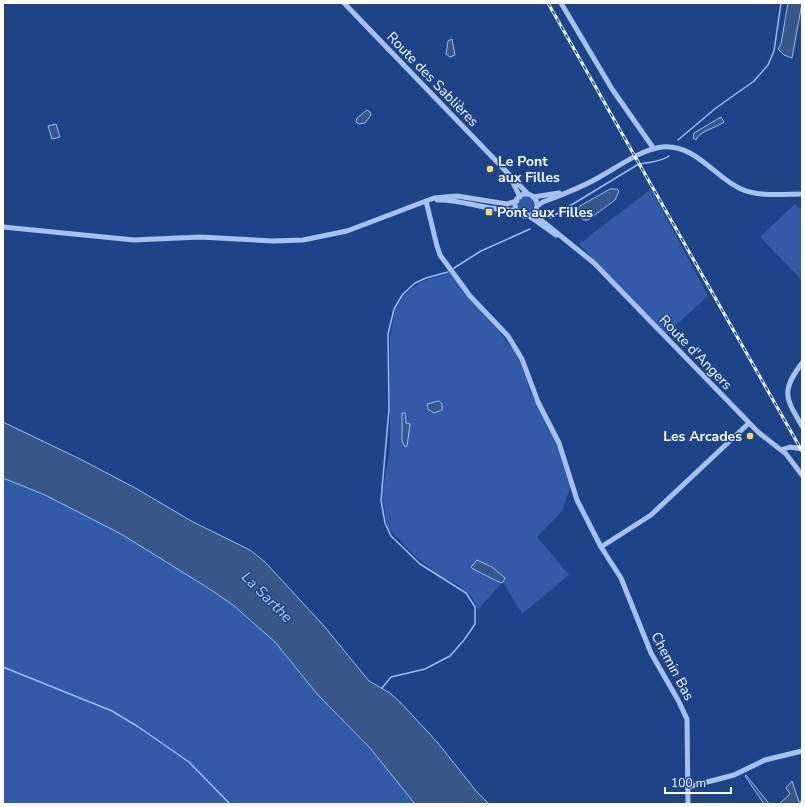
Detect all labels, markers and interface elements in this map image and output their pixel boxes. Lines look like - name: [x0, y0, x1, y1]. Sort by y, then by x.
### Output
- street label: Route des Sablières: [382, 28, 483, 131]
- place label: Le Pont aux Filles: [498, 152, 560, 187]
- marker: Le Pont aux Filles: [485, 164, 495, 174]
- place label: Pont aux Filles: [497, 203, 593, 222]
- marker: Pont aux Filles: [484, 207, 494, 217]
- street label: Route d'Angers: [655, 311, 737, 394]
- place label: Les Arcades: [663, 427, 742, 446]
- marker: Les Arcades: [745, 431, 755, 441]
- water label: La Sarthe: [237, 567, 297, 627]
- street label: Chemin Bas: [647, 629, 699, 704]
- scale bar: [665, 769, 731, 795]
- text: 100 m: [671, 775, 706, 791]

